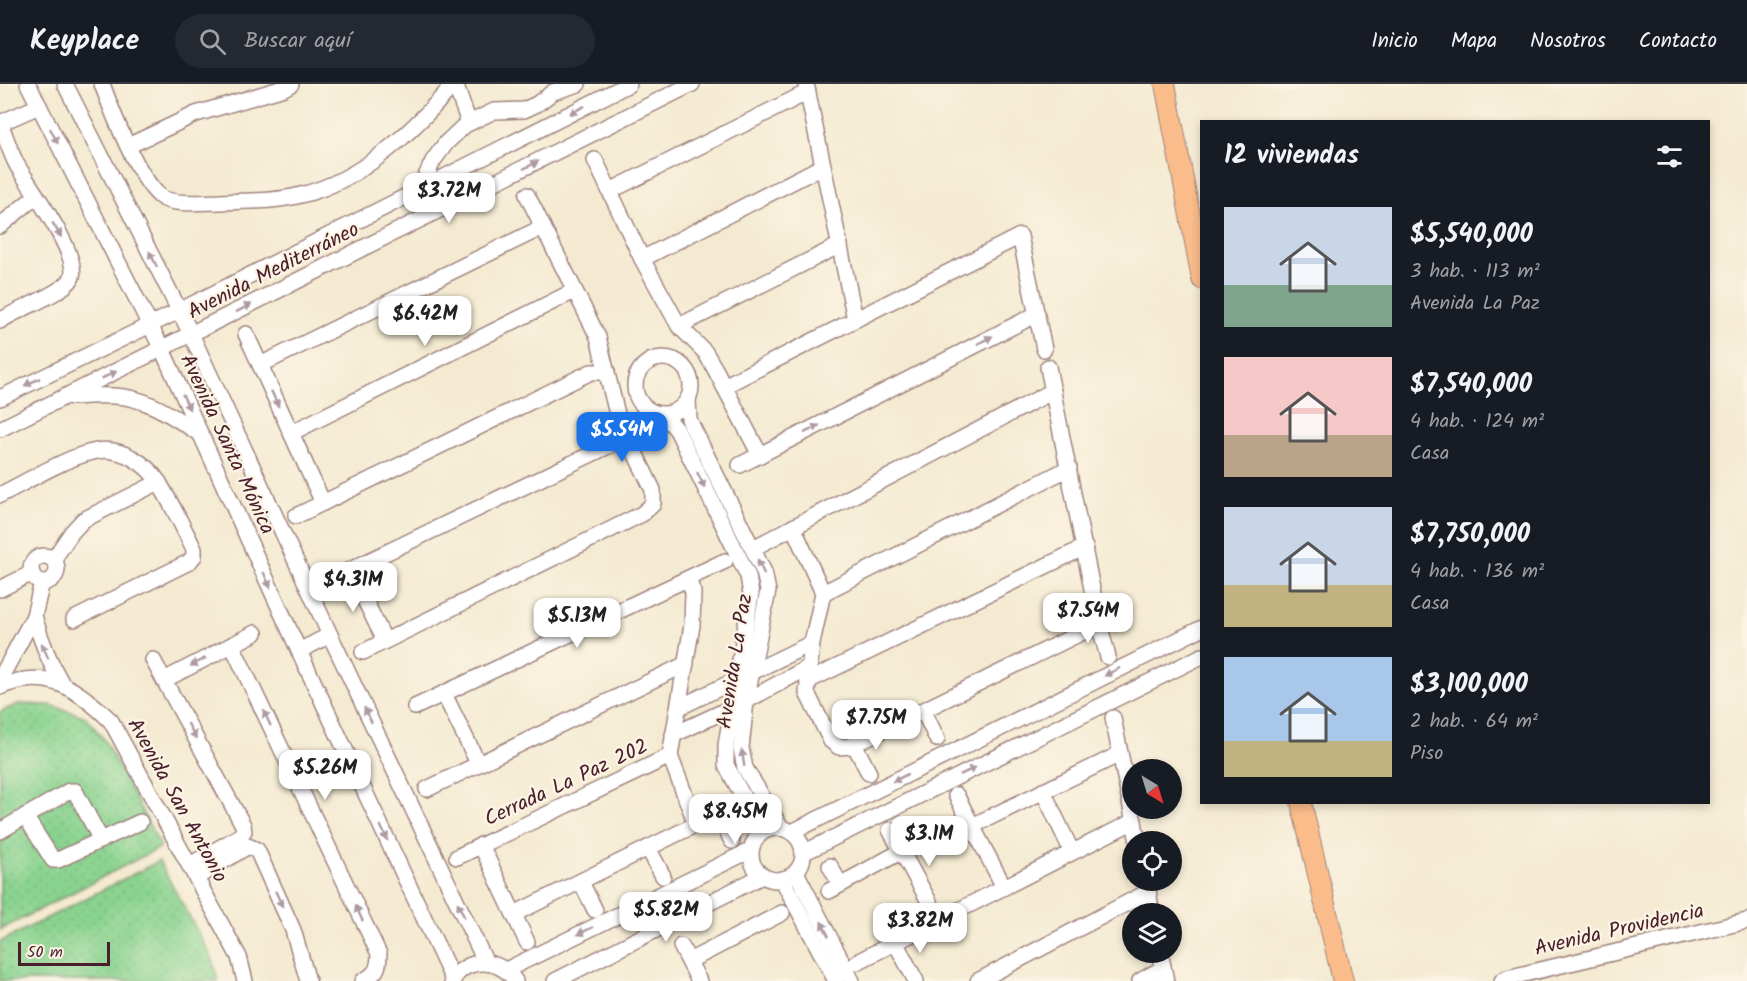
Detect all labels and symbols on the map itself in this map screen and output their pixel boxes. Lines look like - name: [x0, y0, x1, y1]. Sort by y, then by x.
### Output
- one-way arrow: [568, 106, 585, 115]
- one-way arrow: [50, 128, 59, 145]
- one-way arrow: [522, 160, 539, 169]
- pin: $3.72M: [400, 173, 498, 224]
- street label: Avenida Mediterráneo: [182, 214, 365, 329]
- one-way arrow: [51, 222, 62, 238]
- one-way arrow: [148, 250, 158, 267]
- pin: $6.42M: [376, 296, 474, 347]
- one-way arrow: [235, 304, 252, 313]
- one-way arrow: [977, 335, 994, 345]
- street label: Avenida Santa Mónica: [170, 349, 283, 540]
- one-way arrow: [100, 371, 118, 381]
- one-way arrow: [24, 378, 41, 387]
- one-way arrow: [271, 390, 280, 407]
- one-way arrow: [182, 394, 191, 411]
- pin: $5.54M: [573, 412, 671, 463]
- one-way arrow: [803, 424, 820, 433]
- one-way arrow: [697, 472, 706, 489]
- one-way arrow: [756, 558, 765, 576]
- pin: $4.31M: [304, 562, 402, 613]
- one-way arrow: [263, 571, 272, 589]
- street label: Avenida La Paz: [709, 591, 762, 731]
- pin: $7.54M: [1039, 593, 1137, 644]
- pin: $5.13M: [528, 598, 626, 649]
- one-way arrow: [40, 642, 50, 660]
- one-way arrow: [189, 657, 206, 667]
- one-way arrow: [1103, 668, 1120, 677]
- pin: $7.75M: [827, 700, 925, 751]
- one-way arrow: [364, 706, 373, 723]
- one-way arrow: [262, 709, 271, 726]
- street label: Avenida San Antonio: [118, 712, 236, 889]
- one-way arrow: [187, 723, 197, 740]
- street label: Cerrada La Paz 202: [479, 731, 654, 836]
- one-way arrow: [738, 749, 747, 768]
- pin: $5.26M: [276, 750, 374, 801]
- north arrow: [1122, 759, 1182, 819]
- one-way arrow: [960, 767, 977, 776]
- one-way arrow: [891, 774, 908, 783]
- pin: $8.45M: [686, 794, 784, 845]
- pin: $3.1M: [887, 816, 971, 867]
- one-way arrow: [380, 825, 389, 842]
- one-way arrow: [275, 890, 284, 907]
- pin: $5.82M: [617, 892, 715, 943]
- street label: Avenida Providencia: [1531, 895, 1707, 966]
- one-way arrow: [457, 901, 466, 918]
- pin: $3.82M: [871, 903, 969, 954]
- one-way arrow: [355, 904, 364, 921]
- one-way arrow: [820, 920, 830, 937]
- one-way arrow: [577, 927, 594, 936]
- scale bar: [18, 939, 110, 966]

